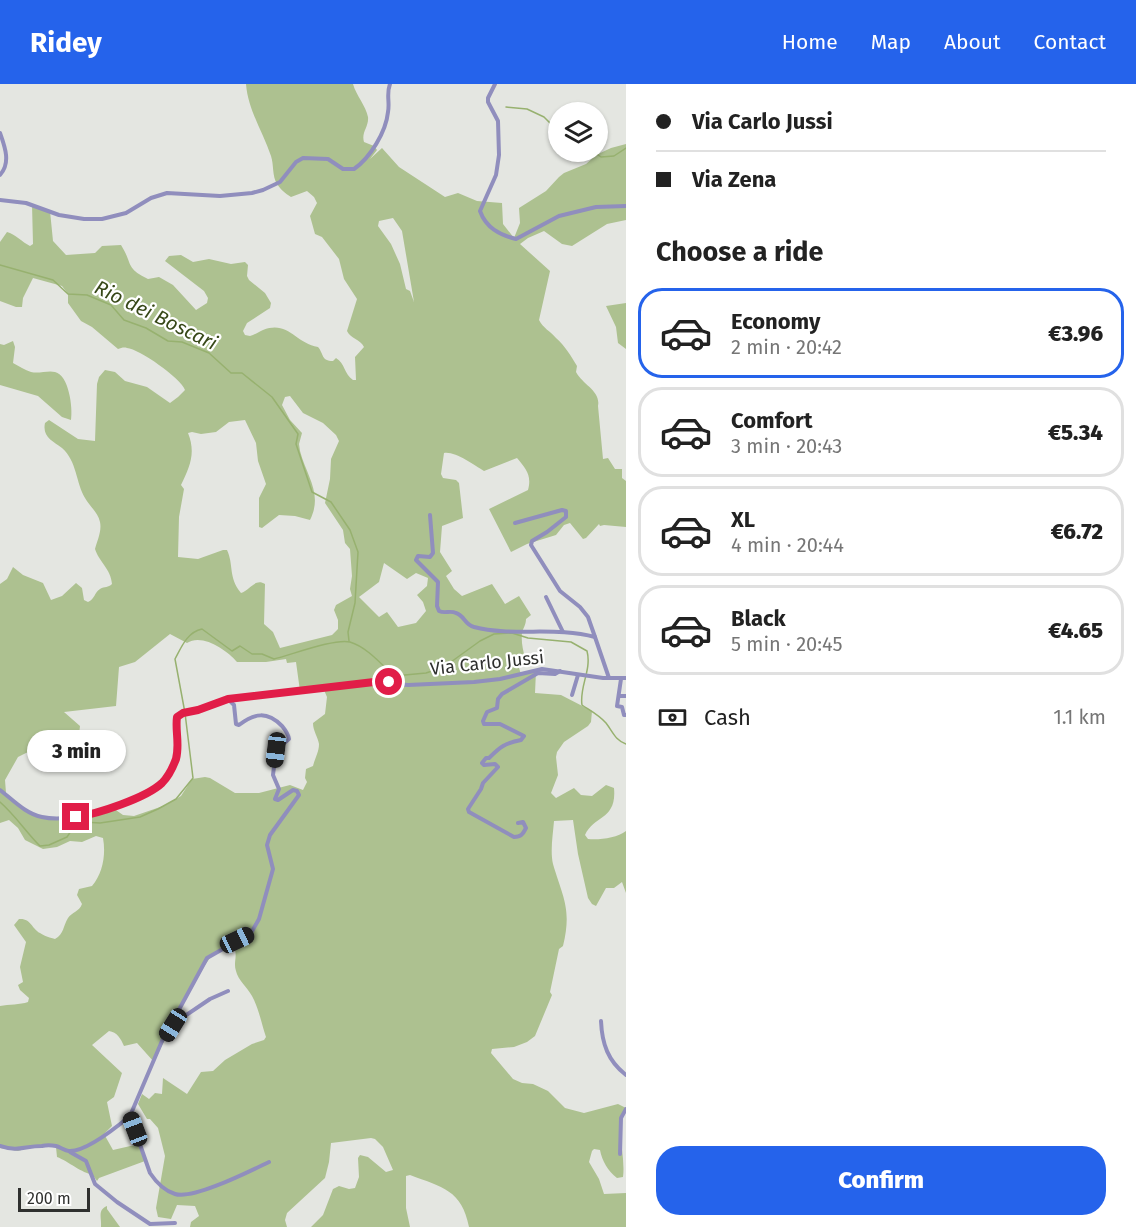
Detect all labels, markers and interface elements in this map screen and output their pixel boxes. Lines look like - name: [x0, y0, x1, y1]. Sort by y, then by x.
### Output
- text: Ridey: [30, 26, 102, 59]
- text: Home: [782, 29, 838, 55]
- text: Map: [871, 29, 911, 55]
- text: About: [944, 29, 1001, 55]
- text: Contact: [1034, 29, 1106, 55]
- map controls: [548, 102, 608, 162]
- button: layers: [548, 102, 608, 162]
- text: Via Carlo Jussi: [692, 108, 833, 135]
- text: Via Zena: [692, 166, 776, 193]
- text: Choose a ride: [656, 236, 823, 268]
- water label: Rio dei Boscari: [91, 275, 222, 355]
- icon: car: [659, 306, 713, 360]
- text: Economy: [731, 308, 820, 335]
- text: €3.96: [1048, 320, 1103, 347]
- text: 2 min · 20:42: [731, 335, 842, 359]
- icon: car: [659, 405, 713, 459]
- text: Comfort: [731, 407, 812, 434]
- text: €5.34: [1048, 419, 1103, 446]
- text: 3 min · 20:43: [731, 434, 842, 458]
- icon: car: [659, 504, 713, 558]
- text: XL: [731, 506, 755, 533]
- text: €6.72: [1051, 518, 1103, 545]
- text: 4 min · 20:44: [731, 533, 844, 557]
- icon: car: [659, 603, 713, 657]
- text: Black: [731, 605, 786, 632]
- text: €4.65: [1048, 617, 1103, 644]
- text: 5 min · 20:45: [731, 632, 842, 656]
- street label: Via Carlo Jussi: [429, 646, 545, 680]
- route start: [375, 668, 402, 695]
- icon: cash: [656, 701, 689, 734]
- text: Cash: [704, 704, 751, 731]
- text: 1.1 km: [1053, 705, 1106, 729]
- callout: 3 min: [26, 730, 125, 772]
- car: [265, 731, 287, 769]
- text: 3 min: [52, 739, 101, 763]
- route end: [62, 803, 89, 830]
- car: [217, 924, 257, 956]
- car: [156, 1005, 190, 1045]
- car: [120, 1109, 150, 1149]
- button: Confirm: [656, 1146, 1106, 1215]
- scale bar: [18, 1185, 90, 1212]
- text: 200 m: [27, 1189, 71, 1208]

